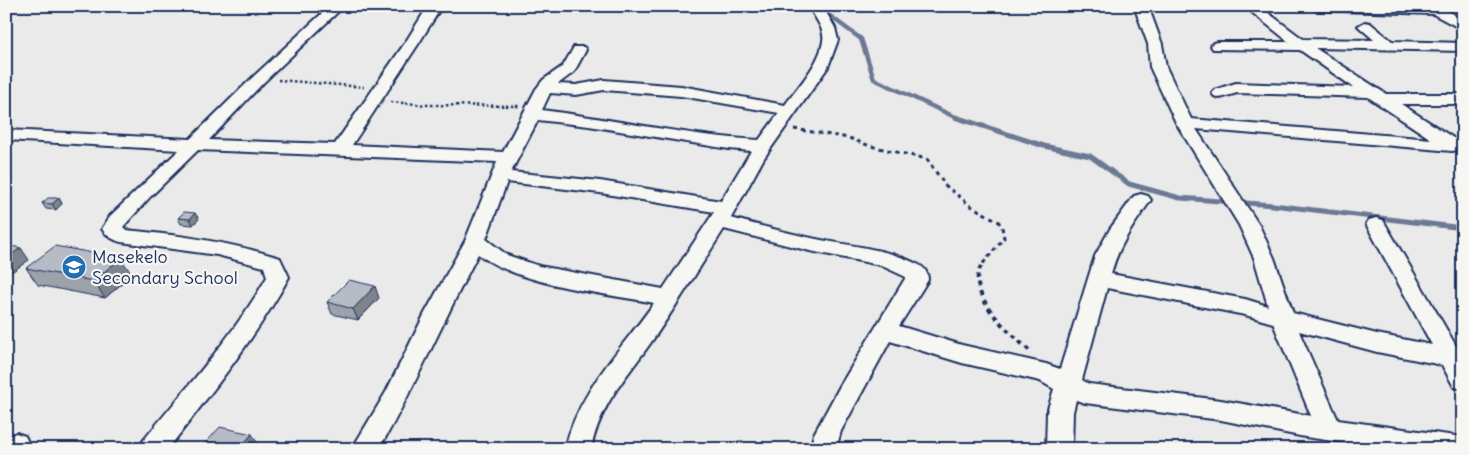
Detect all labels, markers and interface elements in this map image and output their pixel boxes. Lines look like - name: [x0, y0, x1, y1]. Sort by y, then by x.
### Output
- place label: Masekelo Secondary School: [92, 245, 238, 289]
- school or university icon: Masekelo Secondary School: [61, 254, 87, 280]

